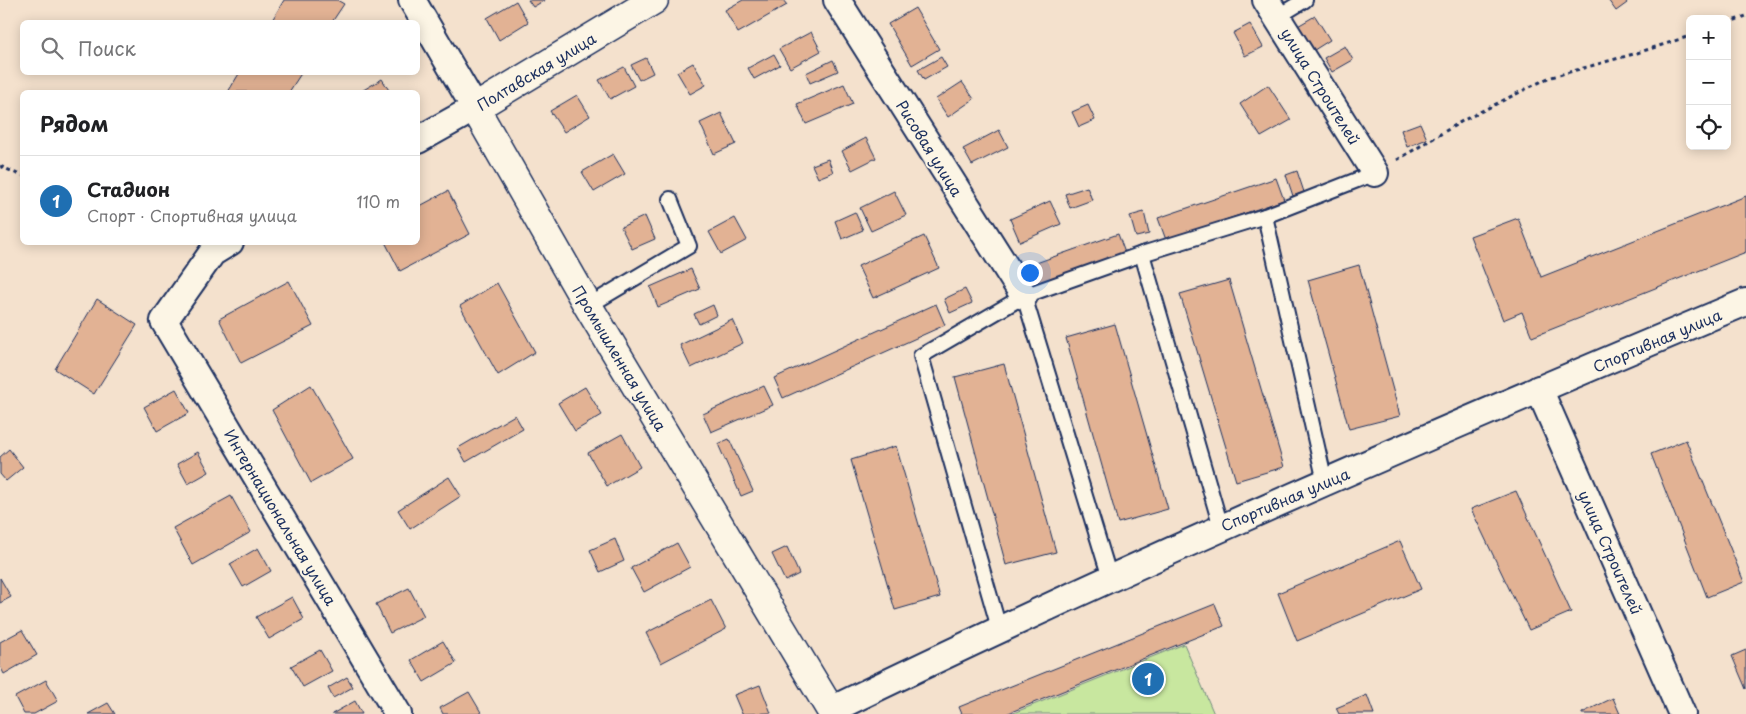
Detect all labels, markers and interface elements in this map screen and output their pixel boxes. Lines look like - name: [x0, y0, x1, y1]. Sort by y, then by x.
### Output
- map controls: [1686, 15, 1731, 150]
- button: +: [1686, 15, 1731, 60]
- search box: [20, 20, 420, 75]
- street label: улица Строителей: [1276, 23, 1366, 149]
- street label: Полтавская улица: [472, 26, 601, 116]
- icon: search: [38, 34, 66, 62]
- text: Поиск: [78, 34, 136, 62]
- button: −: [1686, 60, 1731, 105]
- street label: Рисовая улица: [891, 95, 969, 201]
- button: locate: [1686, 105, 1731, 150]
- text: Рядом: [40, 107, 108, 139]
- text: Стадион: [87, 175, 170, 203]
- text: 1: [52, 189, 60, 213]
- text: 110 m: [357, 189, 400, 213]
- text: Спорт · Спортивная улица: [87, 203, 297, 227]
- your location: [1017, 260, 1043, 286]
- street label: Промышленная улица: [567, 281, 673, 436]
- street label: Спортивная улица: [1589, 302, 1725, 378]
- street label: Интернациональная улица: [219, 425, 343, 610]
- street label: Спортивная улица: [1217, 461, 1353, 537]
- street label: улица Строителей: [1573, 486, 1649, 618]
- pin: 1: [1132, 660, 1164, 698]

